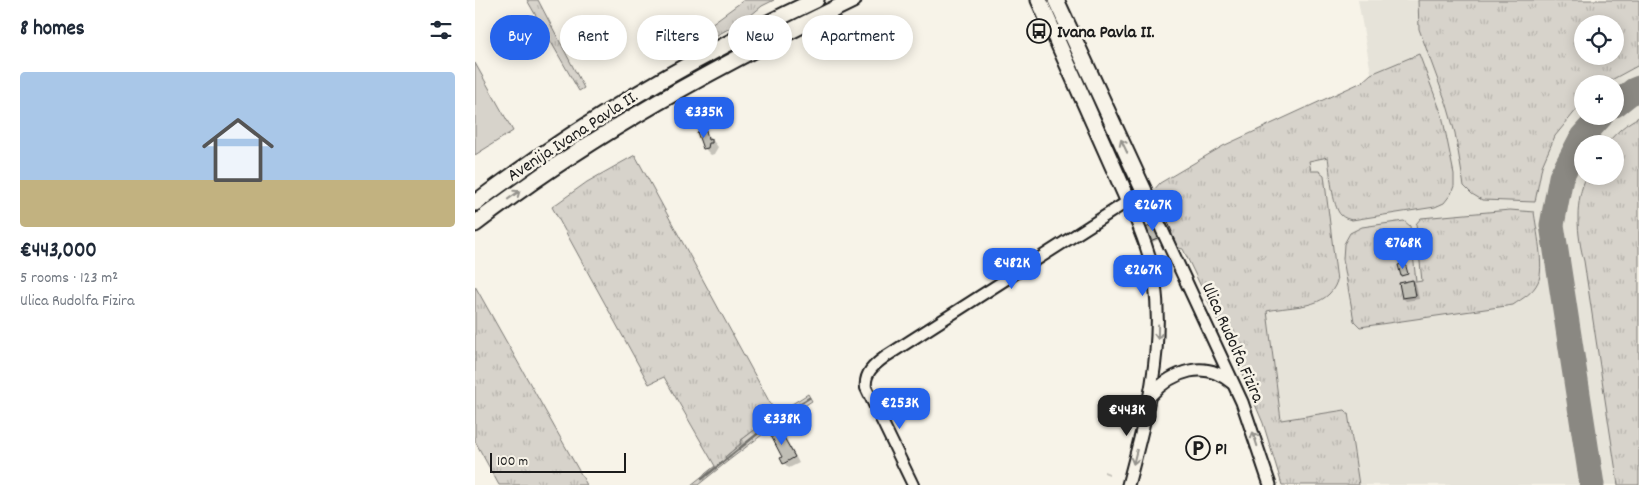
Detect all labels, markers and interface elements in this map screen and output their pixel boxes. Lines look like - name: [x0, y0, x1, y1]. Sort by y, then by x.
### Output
- text: 8 homes: [20, 15, 85, 45]
- chip: Buy: [490, 15, 550, 60]
- chip: Rent: [560, 15, 627, 60]
- chip: Filters: [637, 15, 718, 60]
- chip: New: [728, 15, 792, 60]
- chip: Apartment: [802, 15, 913, 60]
- map controls: [1574, 15, 1624, 185]
- button: locate: [1574, 15, 1624, 65]
- icon: filters: [427, 16, 455, 44]
- bus stop icon: Ivana Pavla II.: [1026, 18, 1052, 44]
- place label: Ivana Pavla II.: [1057, 21, 1155, 46]
- button: +: [1574, 75, 1624, 125]
- street label: Avenija Ivana Pavla II.: [503, 85, 644, 189]
- pin: €335K: [669, 96, 739, 139]
- text: €335K: [685, 101, 723, 124]
- icon: home: [193, 105, 283, 195]
- button: −: [1574, 135, 1624, 185]
- one-way arrow: [1118, 139, 1128, 154]
- one-way arrow: [507, 190, 520, 201]
- pin: €267K: [1118, 190, 1188, 232]
- text: €267K: [1134, 194, 1172, 217]
- pin: €768K: [1368, 228, 1438, 270]
- text: €768K: [1385, 232, 1421, 255]
- text: €443,000: [20, 237, 97, 267]
- pin: €482K: [977, 248, 1047, 290]
- text: €482K: [994, 252, 1030, 275]
- pin: €267K: [1108, 254, 1178, 297]
- text: €267K: [1124, 259, 1162, 282]
- text: 5 rooms · 123 m²: [20, 267, 118, 290]
- street label: Ulica Rudolfa Fizira: [1194, 279, 1270, 407]
- text: Ulica Rudolfa Fizira: [20, 290, 134, 313]
- one-way arrow: [1153, 323, 1163, 339]
- pin: €253K: [865, 388, 935, 430]
- text: €253K: [881, 392, 919, 415]
- pin: €443K: [1092, 394, 1162, 437]
- text: €443K: [1109, 399, 1145, 422]
- pin: €338K: [747, 404, 817, 446]
- text: €338K: [764, 408, 800, 431]
- one-way arrow: [1249, 431, 1259, 447]
- parking icon: P1: [1185, 435, 1211, 461]
- place label: P1: [1215, 438, 1227, 463]
- one-way arrow: [1130, 449, 1140, 465]
- scale bar: [490, 450, 626, 473]
- text: 100 m: [497, 452, 528, 472]

